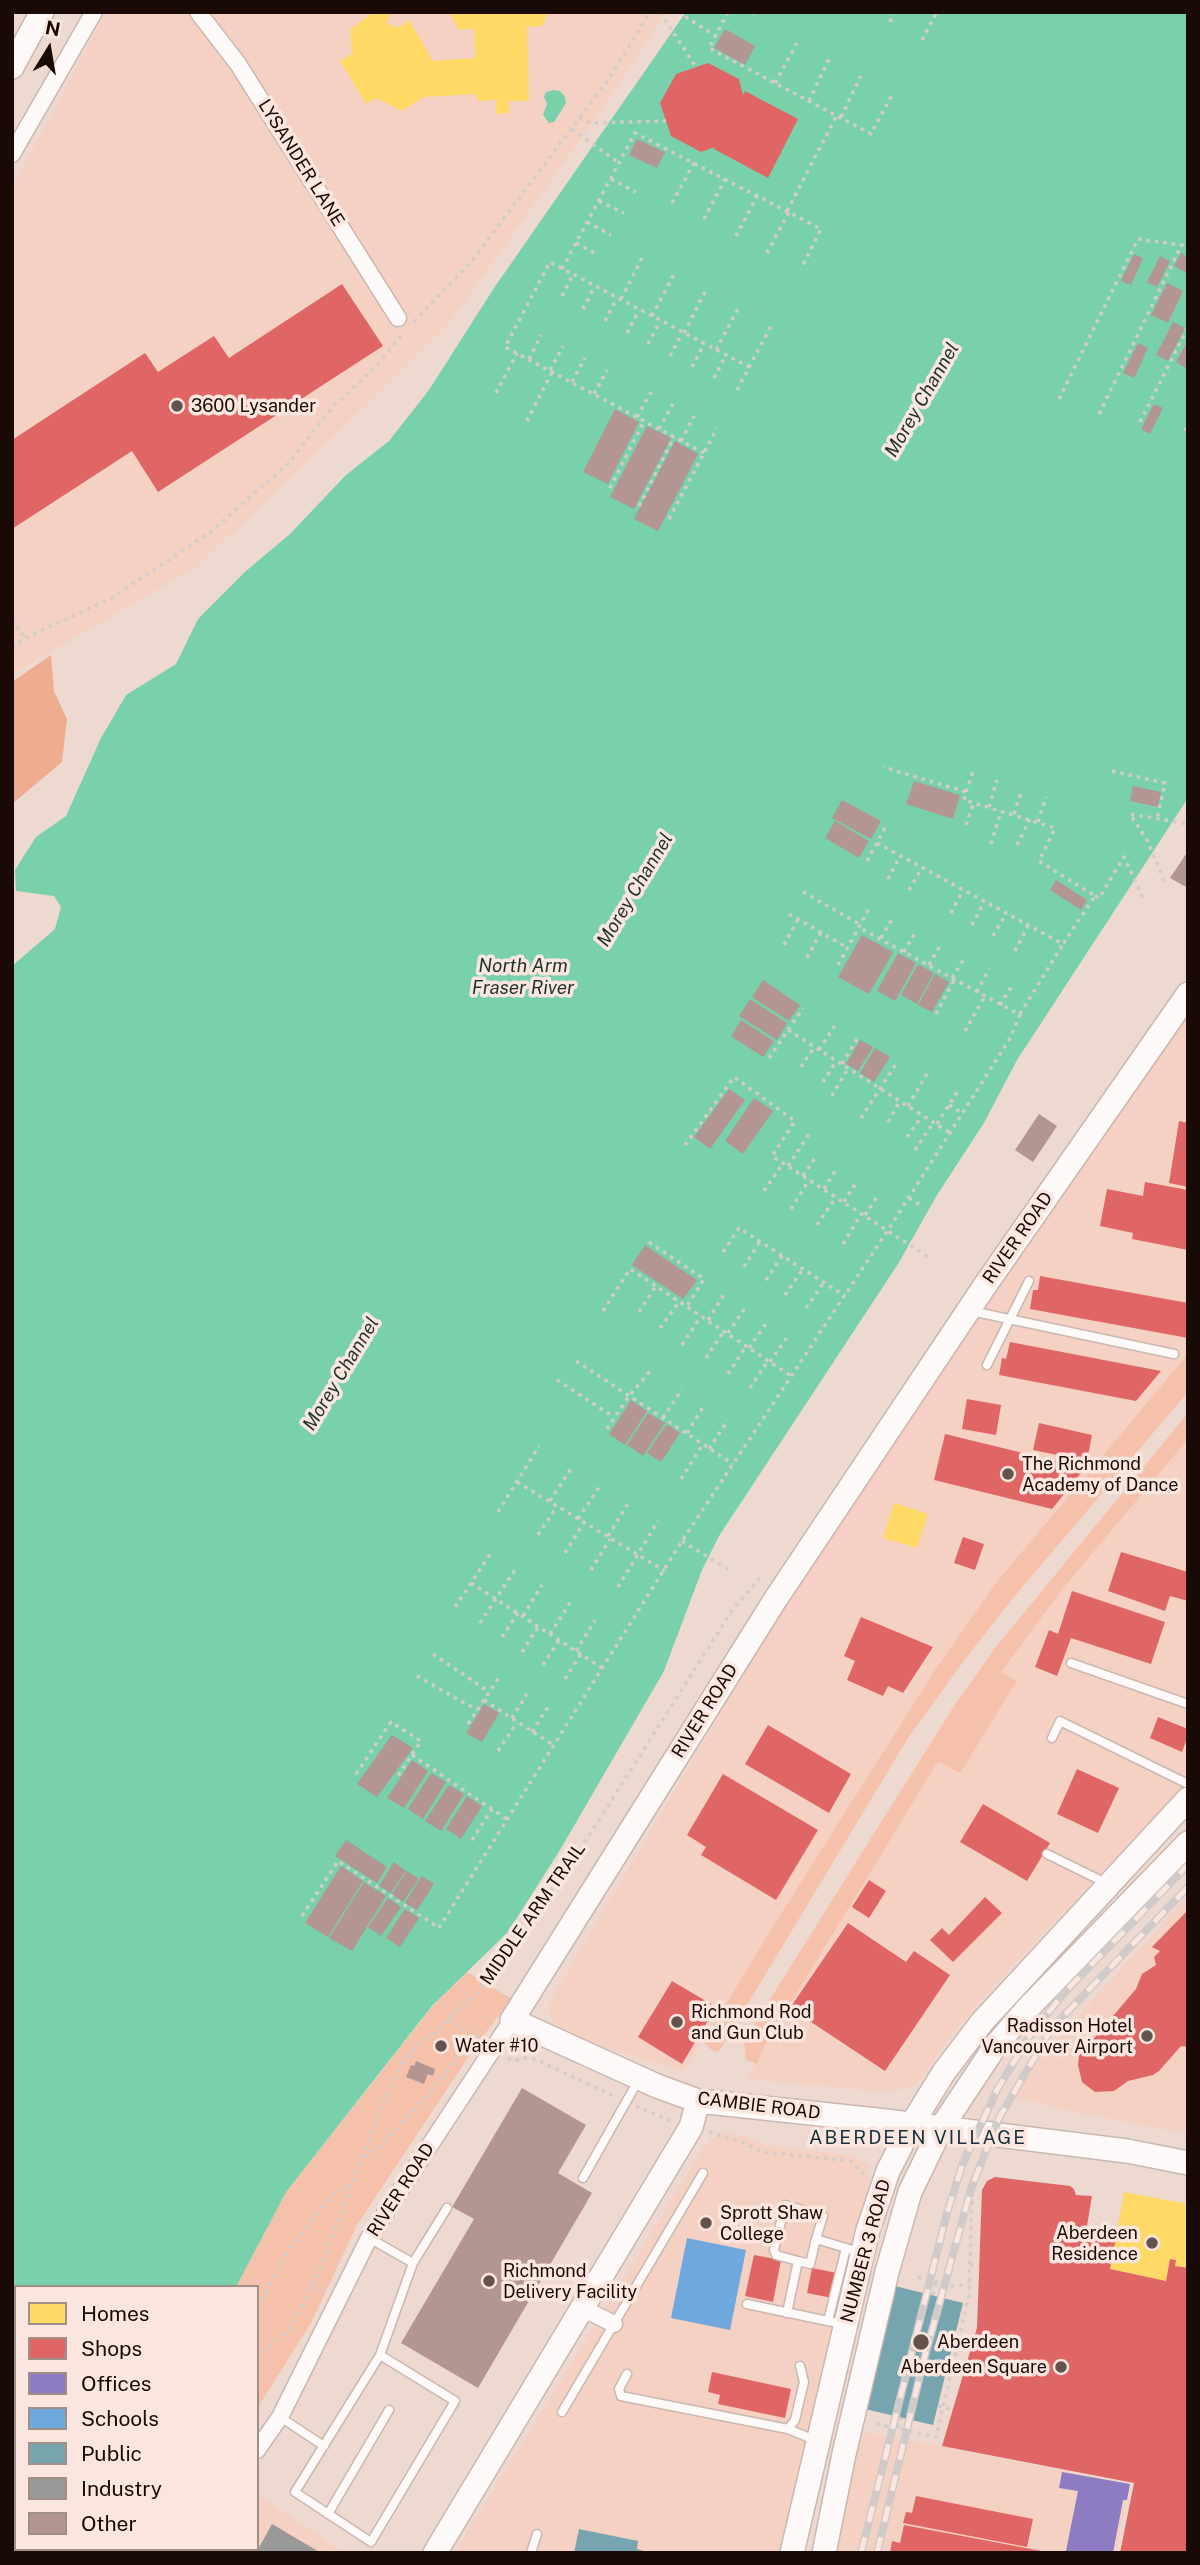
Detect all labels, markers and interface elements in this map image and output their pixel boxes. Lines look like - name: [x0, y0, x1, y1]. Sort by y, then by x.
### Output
- north arrow: [14, 14, 84, 84]
- text: N: [44, 16, 62, 41]
- street label: LYSANDER LANE: [253, 96, 349, 230]
- water label: Morey Channel: [880, 339, 964, 461]
- place label: 3600 Lysander: [191, 395, 316, 417]
- marker: 3600 Lysander: [169, 398, 185, 414]
- water label: Morey Channel: [592, 829, 678, 951]
- water label: North Arm Fraser River: [472, 955, 574, 999]
- street label: RIVER ROAD: [978, 1188, 1058, 1288]
- water label: Morey Channel: [298, 1313, 384, 1435]
- place label: The Richmond Academy of Dance: [1022, 1453, 1178, 1496]
- marker: The Richmond Academy of Dance: [1000, 1466, 1016, 1482]
- street label: RIVER ROAD: [667, 1660, 743, 1762]
- street label: MIDDLE ARM TRAIL: [476, 1839, 590, 1989]
- place label: Richmond Rod and Gun Club: [691, 2001, 812, 2044]
- marker: Richmond Rod and Gun Club: [669, 2014, 685, 2030]
- place label: Radisson Hotel Vancouver Airport: [981, 2015, 1133, 2058]
- marker: Radisson Hotel Vancouver Airport: [1139, 2028, 1155, 2044]
- place label: Water #10: [455, 2035, 539, 2057]
- marker: Water #10: [433, 2038, 449, 2054]
- street label: CAMBIE ROAD: [696, 2088, 822, 2124]
- district label: ABERDEEN VILLAGE: [811, 2127, 1025, 2149]
- street label: RIVER ROAD: [363, 2139, 439, 2241]
- street label: NUMBER 3 ROAD: [836, 2177, 896, 2325]
- place label: Sprott Shaw College: [720, 2202, 823, 2244]
- marker: Sprott Shaw College: [698, 2215, 714, 2231]
- place label: Aberdeen Residence: [1051, 2222, 1138, 2264]
- marker: Aberdeen Residence: [1144, 2235, 1160, 2251]
- place label: Richmond Delivery Facility: [503, 2260, 637, 2302]
- marker: Richmond Delivery Facility: [481, 2273, 497, 2289]
- legend: [14, 2285, 259, 2551]
- text: Homes: [81, 2301, 149, 2326]
- place label: Aberdeen: [937, 2331, 1019, 2353]
- marker: Aberdeen: [911, 2332, 931, 2352]
- text: Shops: [81, 2336, 142, 2361]
- place label: Aberdeen Square: [900, 2356, 1047, 2378]
- marker: Aberdeen Square: [1053, 2359, 1069, 2375]
- text: Offices: [81, 2371, 151, 2396]
- text: Schools: [81, 2406, 159, 2431]
- text: Public: [81, 2441, 142, 2466]
- text: Industry: [81, 2476, 162, 2501]
- text: Other: [81, 2511, 137, 2536]

